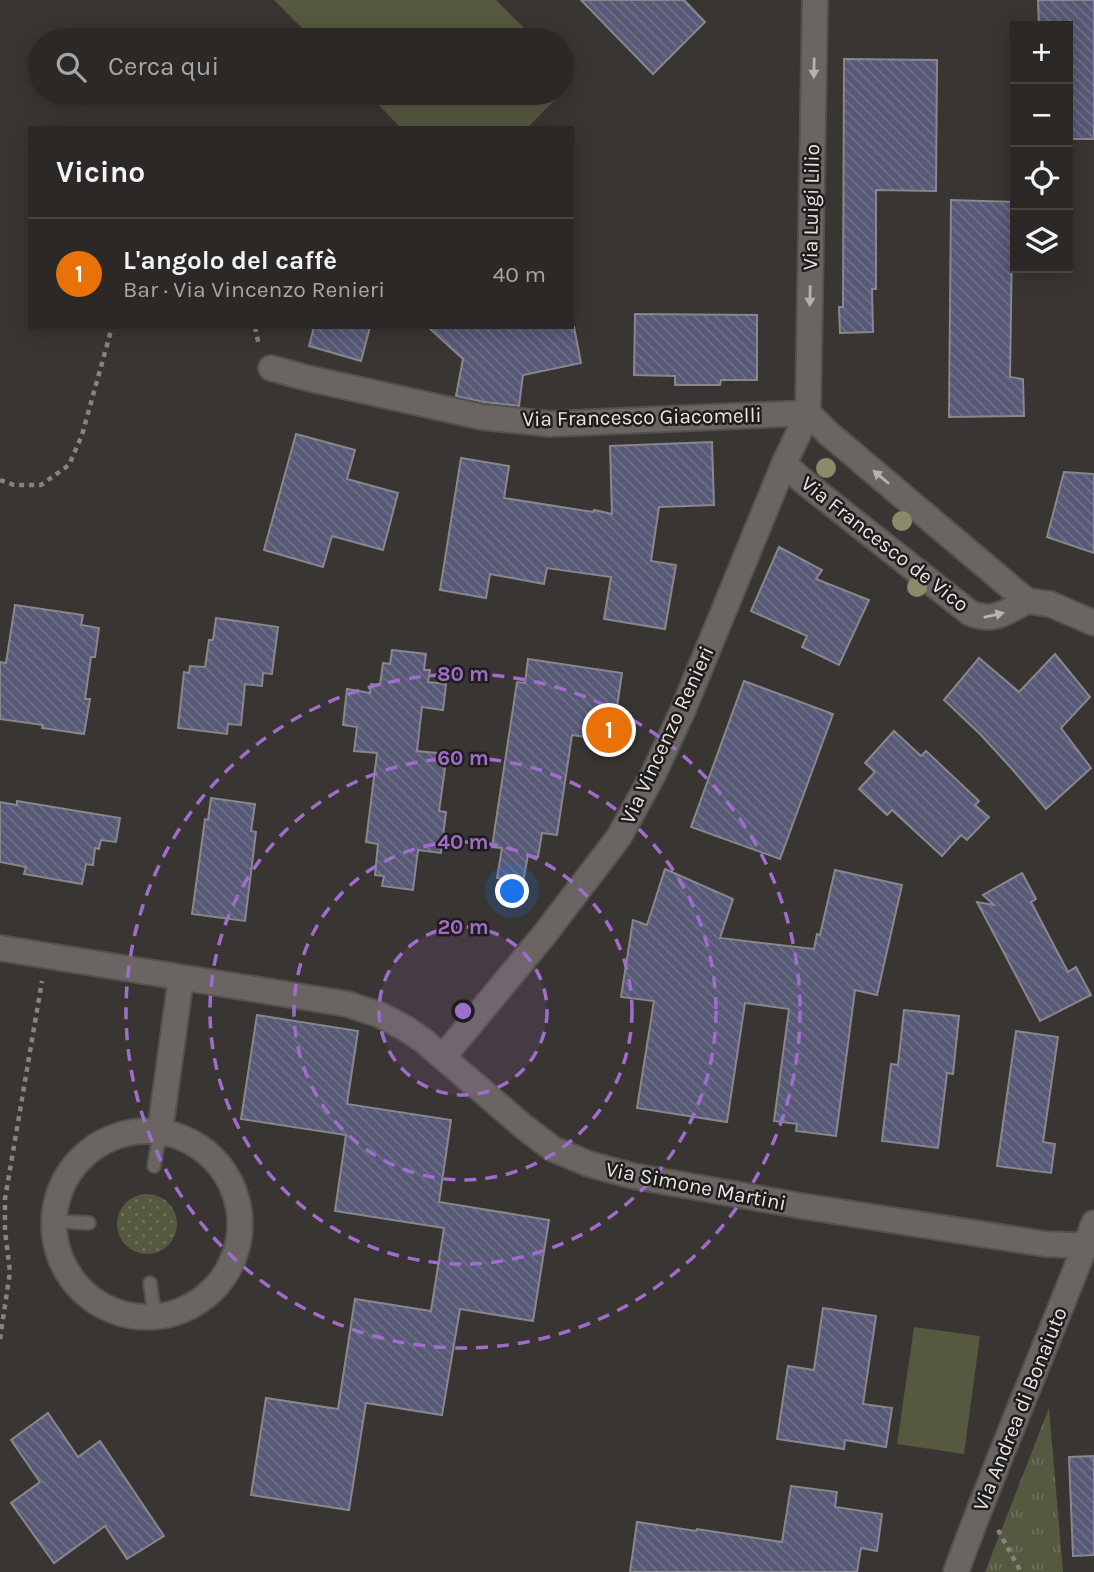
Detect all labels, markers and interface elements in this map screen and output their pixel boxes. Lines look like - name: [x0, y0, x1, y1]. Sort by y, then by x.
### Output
- map controls: [1010, 21, 1073, 273]
- button: +: [1010, 21, 1073, 84]
- search box: [28, 28, 574, 105]
- icon: search: [52, 48, 90, 86]
- text: Cerca qui: [108, 51, 219, 82]
- one-way arrow: [808, 57, 820, 79]
- button: −: [1010, 84, 1073, 147]
- street label: Via Luigi Lilio: [798, 144, 824, 270]
- button: locate: [1010, 147, 1073, 210]
- text: Vicino: [56, 154, 145, 190]
- button: layers: [1010, 210, 1073, 273]
- text: L'angolo del caffè: [123, 245, 337, 276]
- text: 1: [75, 261, 83, 288]
- text: 40 m: [493, 261, 546, 288]
- text: Bar · Via Vincenzo Renieri: [123, 276, 385, 303]
- one-way arrow: [804, 285, 815, 307]
- street label: Via Francesco Giacomelli: [522, 403, 762, 431]
- one-way arrow: [872, 469, 890, 485]
- street label: Via Francesco de Vico: [796, 471, 974, 617]
- one-way arrow: [984, 609, 1006, 620]
- street label: Via Vincenzo Renieri: [615, 642, 719, 828]
- text: 80 m: [437, 662, 489, 686]
- pin: 1: [586, 704, 632, 756]
- text: 60 m: [437, 746, 489, 770]
- text: 40 m: [437, 830, 489, 854]
- your location: [495, 874, 529, 908]
- text: 20 m: [437, 915, 489, 939]
- centre of rings: [451, 999, 475, 1023]
- street label: Via Simone Martini: [604, 1157, 788, 1215]
- street label: Via Andrea di Bonaiuto: [968, 1304, 1072, 1514]

